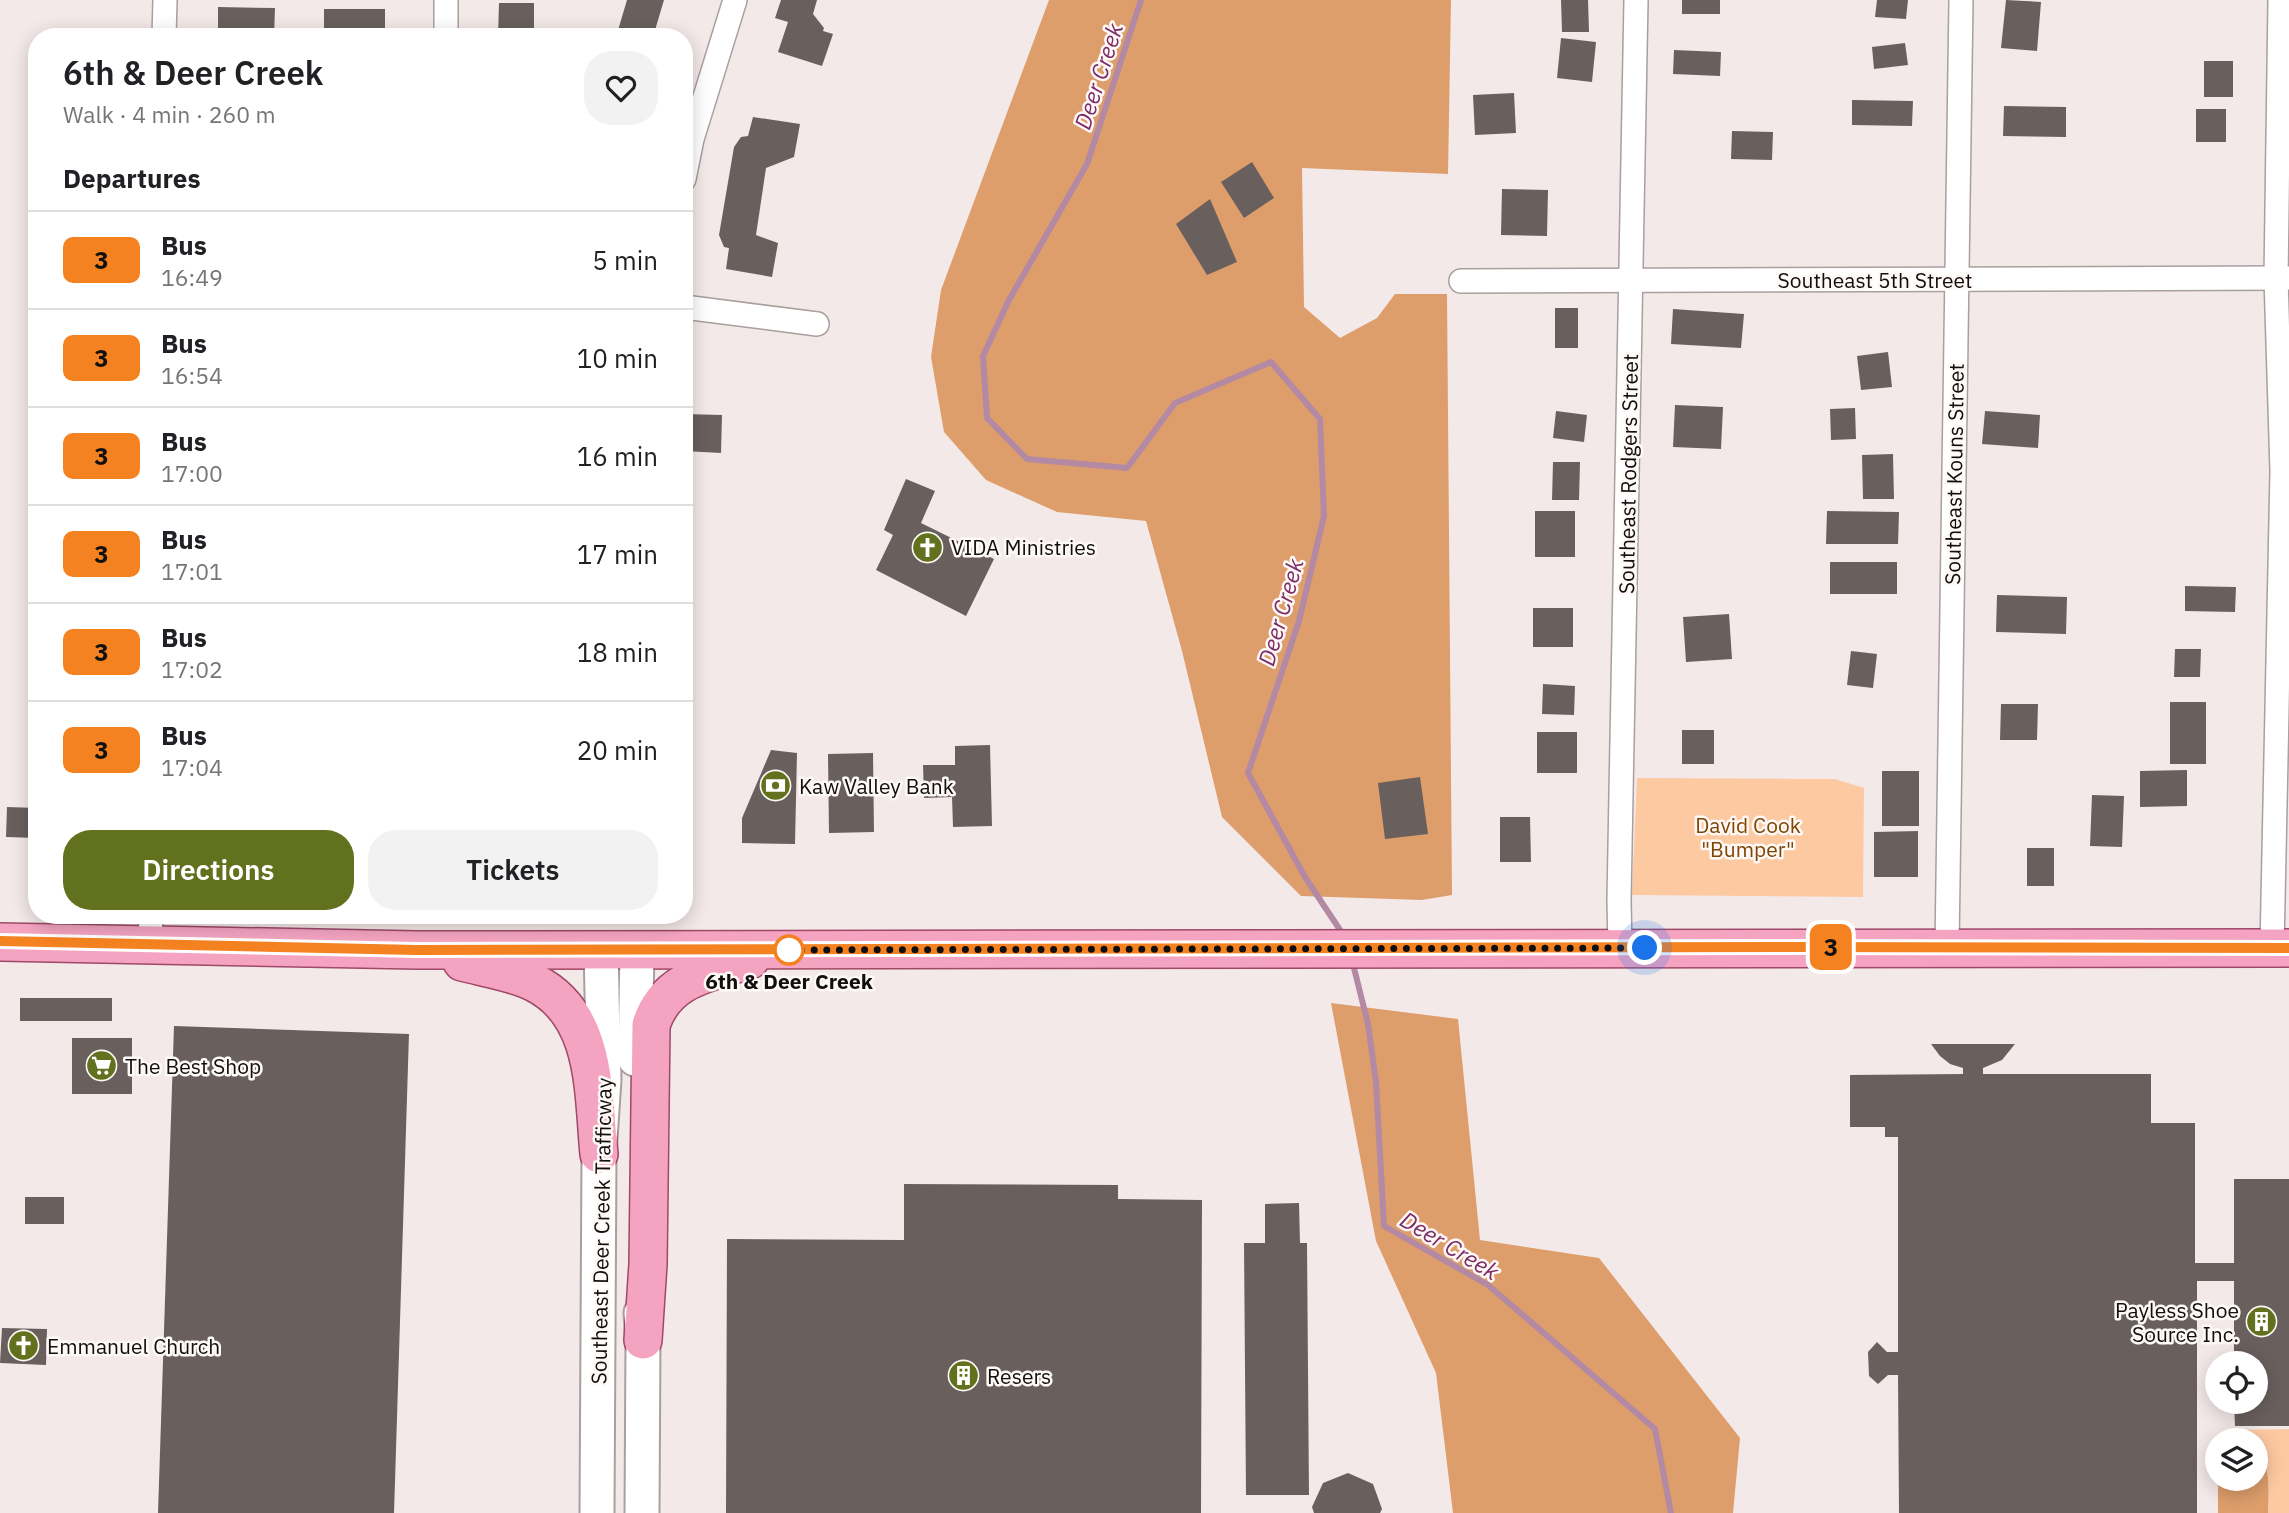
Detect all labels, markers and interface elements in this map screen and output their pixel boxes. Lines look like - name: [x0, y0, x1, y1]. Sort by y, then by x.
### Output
- water label: Deer Creek: [1067, 18, 1130, 133]
- text: 6th & Deer Creek: [63, 51, 323, 94]
- button: heart: [584, 51, 658, 125]
- text: Walk · 4 min · 260 m: [63, 99, 276, 129]
- text: Departures: [63, 161, 201, 195]
- text: Bus: [161, 228, 207, 262]
- text: 5 min: [592, 243, 658, 277]
- text: 3: [94, 244, 109, 276]
- text: 16:49: [161, 262, 223, 292]
- street label: Southeast 5th Street: [1778, 266, 1972, 294]
- text: Bus: [161, 326, 207, 360]
- text: 10 min: [577, 341, 658, 375]
- text: 3: [94, 342, 109, 374]
- street label: Southeast Rodgers Street: [1612, 354, 1644, 594]
- text: 16:54: [161, 360, 223, 390]
- street label: Southeast Kouns Street: [1938, 363, 1970, 585]
- text: Bus: [161, 424, 207, 458]
- text: 16 min: [577, 439, 658, 473]
- text: 3: [94, 440, 109, 472]
- text: 17:00: [161, 458, 223, 488]
- text: Bus: [161, 522, 207, 556]
- church icon: VIDA Ministries: [911, 530, 945, 564]
- place label: VIDA Ministries: [951, 533, 1096, 561]
- text: 17 min: [577, 537, 658, 571]
- text: 3: [94, 538, 109, 570]
- water label: Deer Creek: [1250, 554, 1310, 669]
- text: 17:01: [161, 556, 223, 586]
- text: Bus: [161, 620, 207, 654]
- text: 18 min: [577, 635, 658, 669]
- text: 3: [94, 636, 109, 668]
- text: 17:02: [161, 654, 223, 684]
- text: Bus: [161, 718, 207, 752]
- text: 20 min: [577, 733, 658, 767]
- text: 3: [94, 734, 109, 766]
- text: 17:04: [161, 752, 223, 782]
- bank icon: Kaw Valley Bank: [759, 769, 793, 803]
- place label: Kaw Valley Bank: [799, 772, 954, 800]
- park label: David Cook "Bumper": [1695, 811, 1801, 863]
- button: Directions: [63, 830, 354, 910]
- button: Tickets: [368, 830, 658, 910]
- line badge: 3: [1808, 924, 1854, 970]
- your location: [1627, 930, 1662, 965]
- text: 3: [1824, 931, 1838, 963]
- marker: 6th & Deer Creek: [774, 935, 804, 965]
- place label: 6th & Deer Creek: [705, 967, 874, 995]
- supermarket icon: The Best Shop: [85, 1049, 119, 1083]
- place label: The Best Shop: [125, 1052, 261, 1080]
- street label: Southeast Deer Creek Trafficway: [584, 1077, 618, 1385]
- water label: Deer Creek: [1395, 1204, 1506, 1287]
- place label: Payless Shoe Source Inc.: [2115, 1296, 2239, 1348]
- building icon: Payless Shoe Source Inc.: [2245, 1305, 2279, 1339]
- church icon: Emmanuel Church: [7, 1329, 41, 1363]
- place label: Emmanuel Church: [47, 1332, 220, 1360]
- map controls: [2205, 1351, 2268, 1491]
- button: locate: [2205, 1351, 2268, 1414]
- building icon: Resers: [947, 1359, 981, 1393]
- place label: Resers: [987, 1362, 1051, 1390]
- button: layers: [2205, 1428, 2268, 1491]

